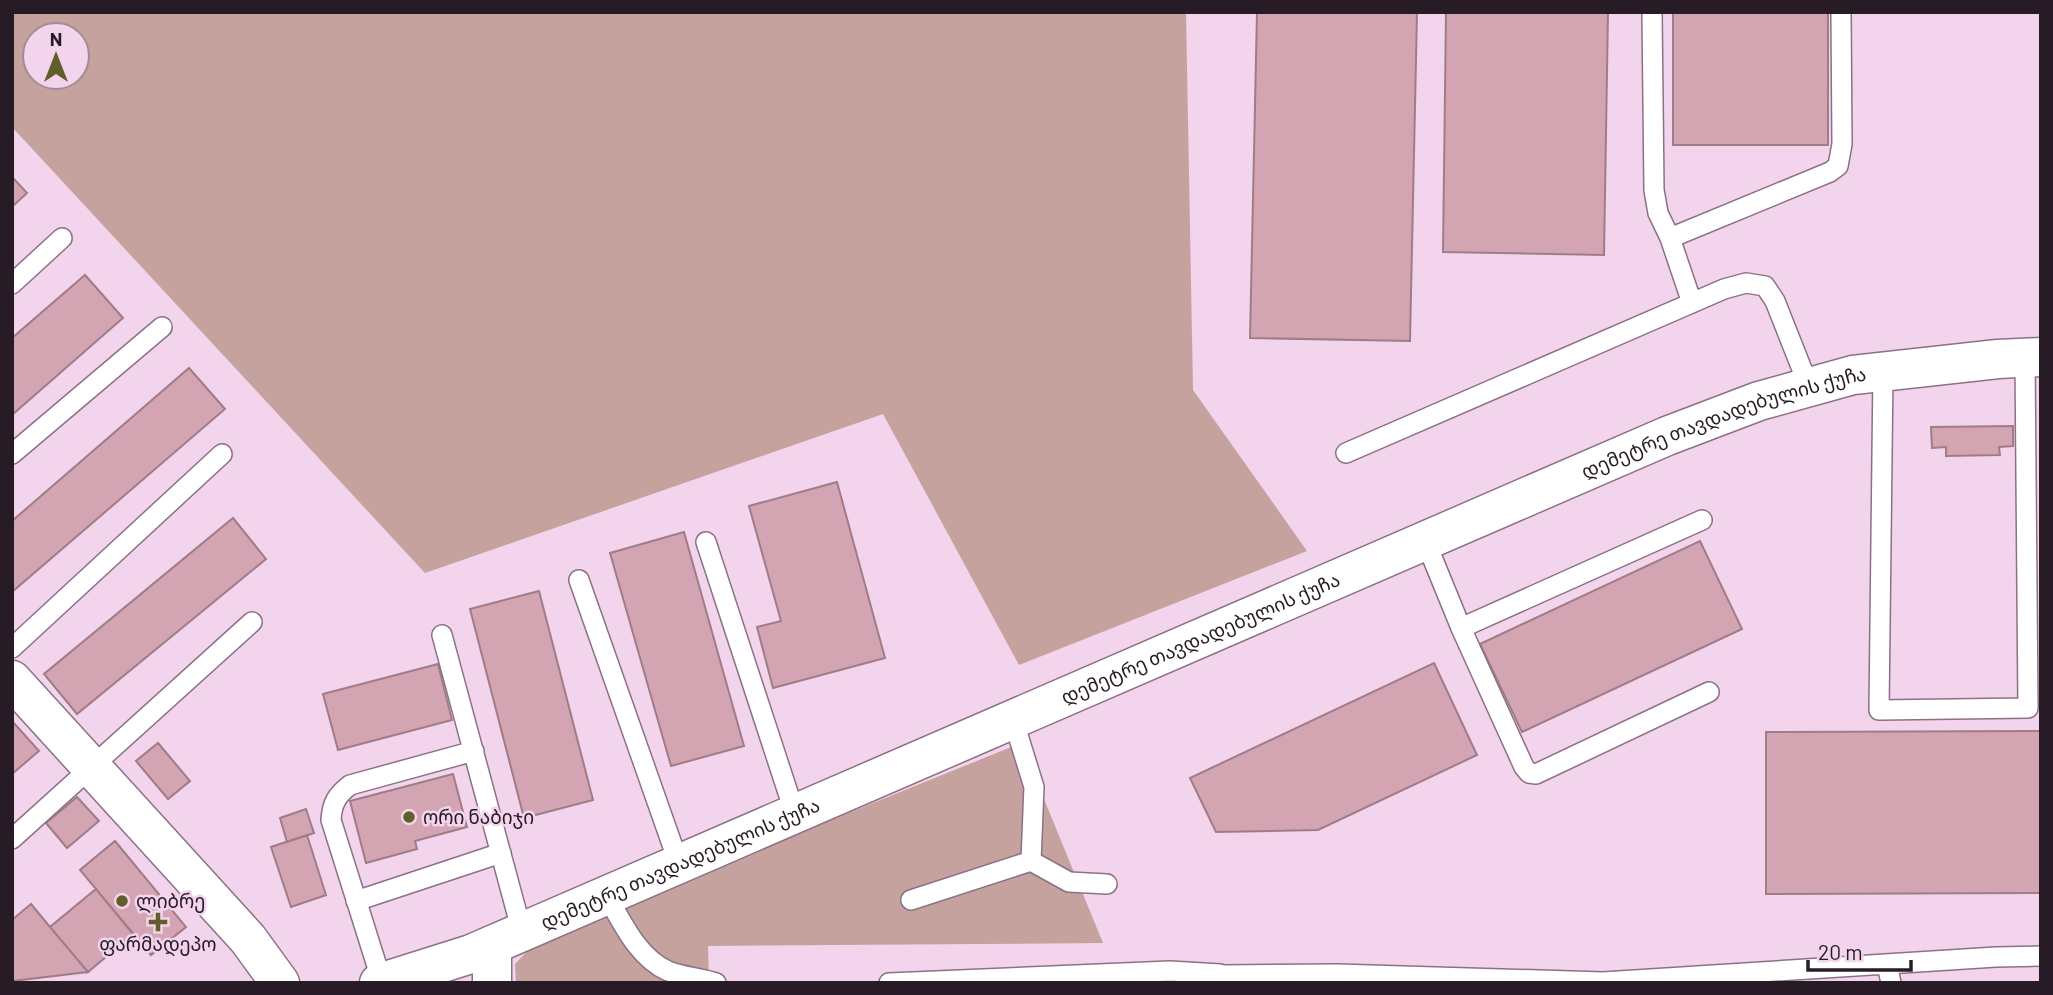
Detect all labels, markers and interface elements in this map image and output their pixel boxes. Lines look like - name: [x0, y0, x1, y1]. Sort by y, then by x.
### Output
- north arrow: [21, 21, 91, 91]
- text: N: [50, 27, 62, 50]
- street label: დემეტრე თავდადებულის ქუჩა: [1578, 362, 1867, 485]
- street label: დემეტრე თავდადებულის ქუჩა: [1057, 567, 1343, 710]
- street label: დემეტრე თავდადებულის ქუჩა: [537, 793, 823, 935]
- place label: ორი ნაბიჯი: [423, 805, 534, 829]
- marker: ორი ნაბიჯი: [401, 809, 417, 825]
- place label: ლიბრე: [136, 889, 205, 914]
- marker: ლიბრე: [114, 893, 130, 909]
- marker: ფარმადეპო: [150, 914, 166, 930]
- scale bar: [1808, 928, 1911, 972]
- place label: ფარმადეპო: [99, 932, 217, 957]
- text: 20 m: [1818, 939, 1863, 964]

